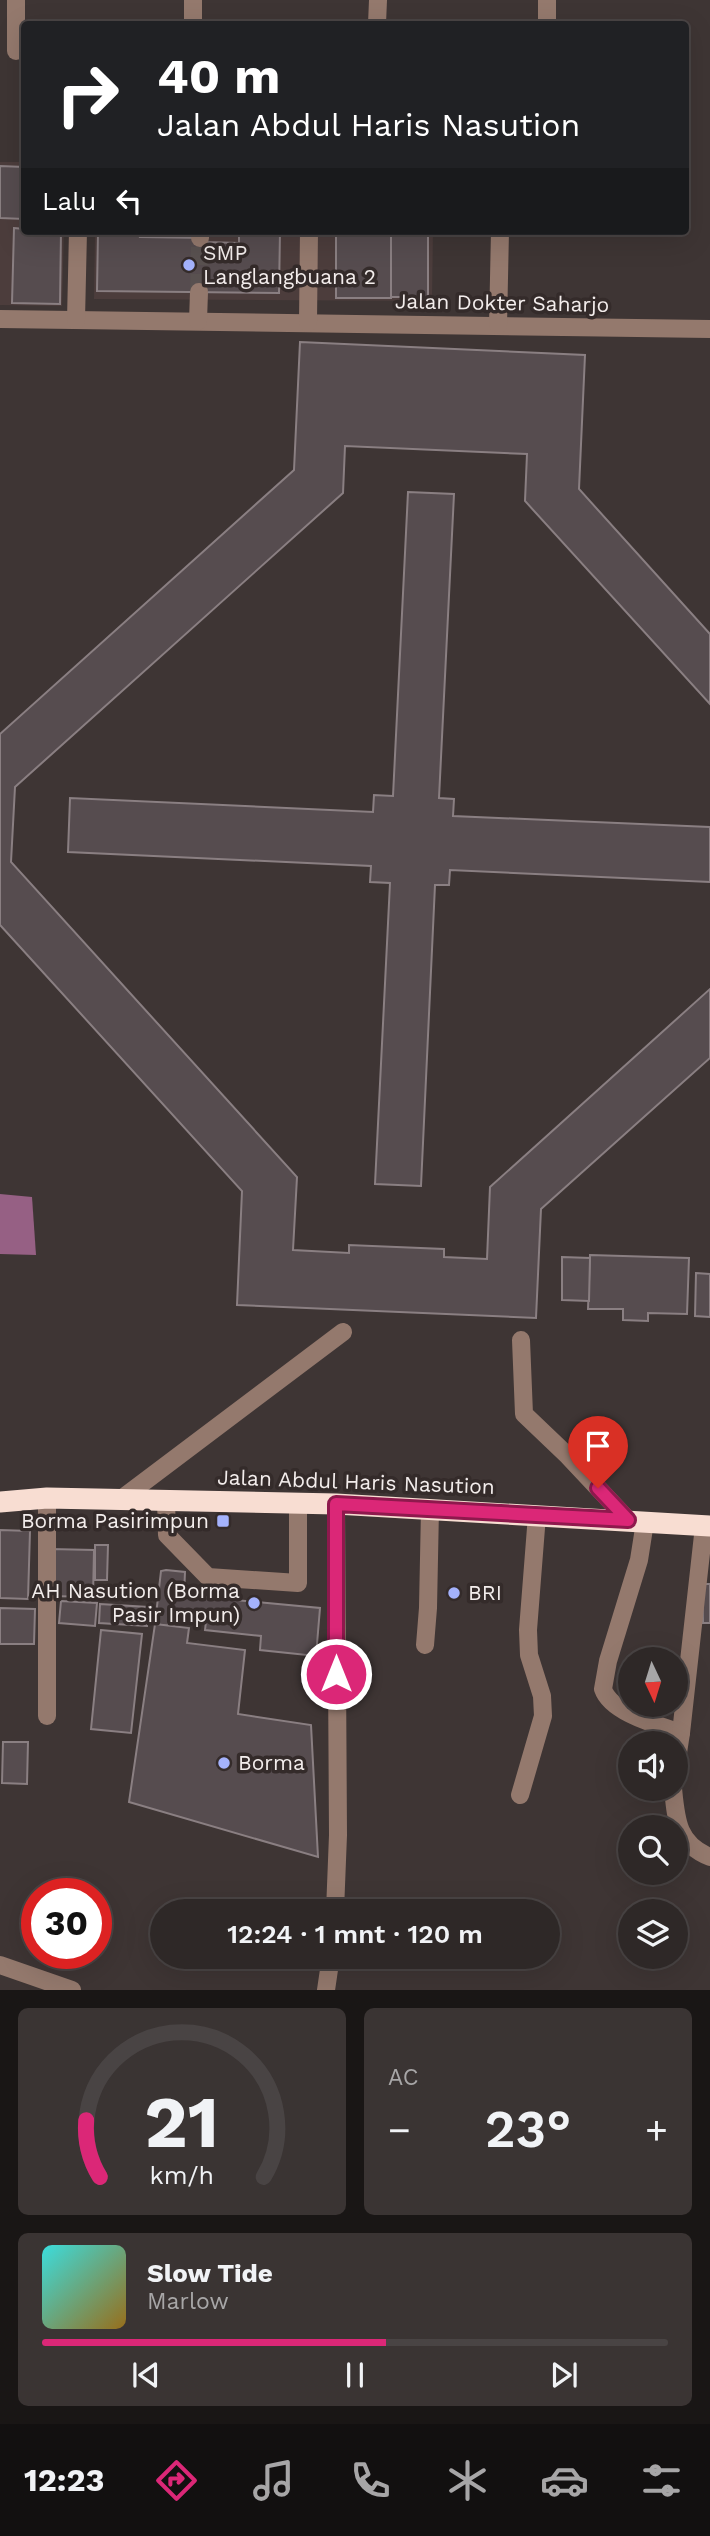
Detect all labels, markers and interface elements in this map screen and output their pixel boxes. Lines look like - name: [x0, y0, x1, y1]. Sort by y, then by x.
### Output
- text: 40 m: [157, 47, 280, 105]
- icon: right: [42, 49, 133, 140]
- text: Jalan Abdul Haris Nasution: [157, 106, 580, 144]
- icon: left: [110, 182, 148, 220]
- text: Lalu: [42, 186, 96, 216]
- place label: SMP Langlangbuana 2: [203, 240, 376, 289]
- marker: SMP Langlangbuana 2: [181, 257, 197, 273]
- street label: Jalan Dokter Saharjo: [395, 288, 609, 317]
- pin: [568, 1416, 628, 1488]
- icon: arrive: [579, 1427, 617, 1465]
- street label: Jalan Abdul Haris Nasution: [217, 1464, 495, 1499]
- place label: Borma Pasirimpun: [21, 1508, 209, 1533]
- marker: Borma Pasirimpun: [215, 1513, 231, 1529]
- place label: AH Nasution (Borma Pasir Impun): [31, 1578, 240, 1627]
- place label: BRI: [468, 1580, 502, 1605]
- marker: BRI: [446, 1585, 462, 1601]
- marker: AH Nasution (Borma Pasir Impun): [246, 1595, 262, 1611]
- position arrow: [299, 1637, 373, 1711]
- north arrow: [618, 1647, 688, 1717]
- map controls: [618, 1647, 688, 1969]
- button: sound: [618, 1731, 688, 1801]
- place label: Borma: [238, 1750, 305, 1775]
- marker: Borma: [216, 1755, 232, 1771]
- button: search: [618, 1815, 688, 1885]
- speed limit sign: 30: [21, 1878, 112, 1969]
- button: layers: [618, 1899, 688, 1969]
- text: 12:24 · 1 mnt · 120 m: [227, 1919, 483, 1949]
- text: AC: [388, 2064, 418, 2091]
- text: 21: [145, 2080, 219, 2166]
- text: 23°: [485, 2099, 571, 2160]
- text: −: [388, 2108, 411, 2152]
- text: +: [645, 2108, 668, 2152]
- text: km/h: [150, 2161, 214, 2190]
- text: Slow Tide: [147, 2258, 273, 2288]
- text: Marlow: [147, 2288, 229, 2315]
- icon: previous: [127, 2356, 165, 2394]
- icon: pause: [336, 2356, 374, 2394]
- icon: next: [545, 2356, 583, 2394]
- icon: directions: [152, 2456, 201, 2505]
- icon: music: [249, 2456, 298, 2505]
- icon: phone: [346, 2456, 395, 2505]
- icon: climate: [443, 2456, 492, 2505]
- icon: car: [540, 2456, 589, 2505]
- icon: filters: [637, 2456, 686, 2505]
- text: 12:23: [24, 2461, 105, 2499]

